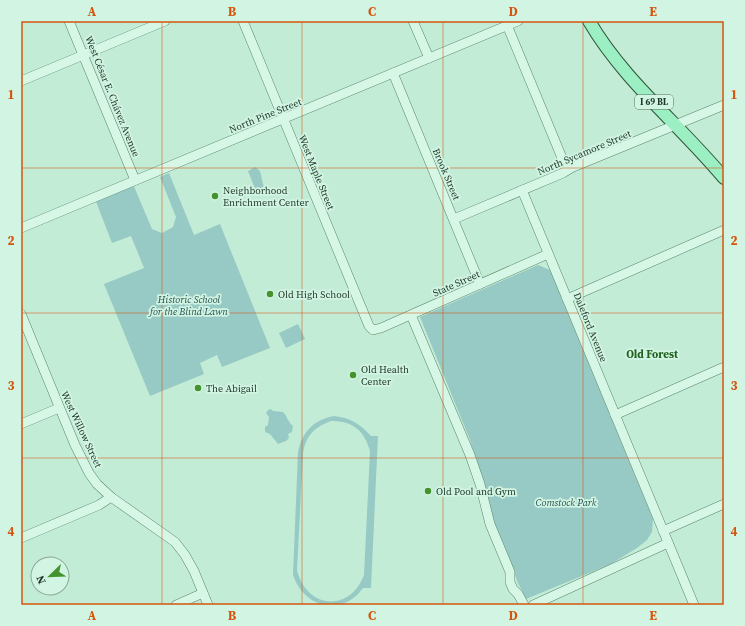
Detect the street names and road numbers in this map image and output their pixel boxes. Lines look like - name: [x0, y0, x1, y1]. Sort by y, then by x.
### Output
- street label: West César E. Chávez Avenue: [82, 34, 143, 159]
- street label: North Pine Street: [227, 95, 304, 136]
- road number: I 69 BL: [635, 95, 673, 109]
- street label: North Sycamore Street: [535, 127, 634, 178]
- street label: West Maple Street: [296, 133, 338, 212]
- street label: Brook Street: [430, 146, 464, 203]
- street label: State Street: [431, 267, 482, 300]
- street label: Daleford Avenue: [571, 290, 610, 364]
- street label: West Willow Street: [58, 389, 105, 470]

